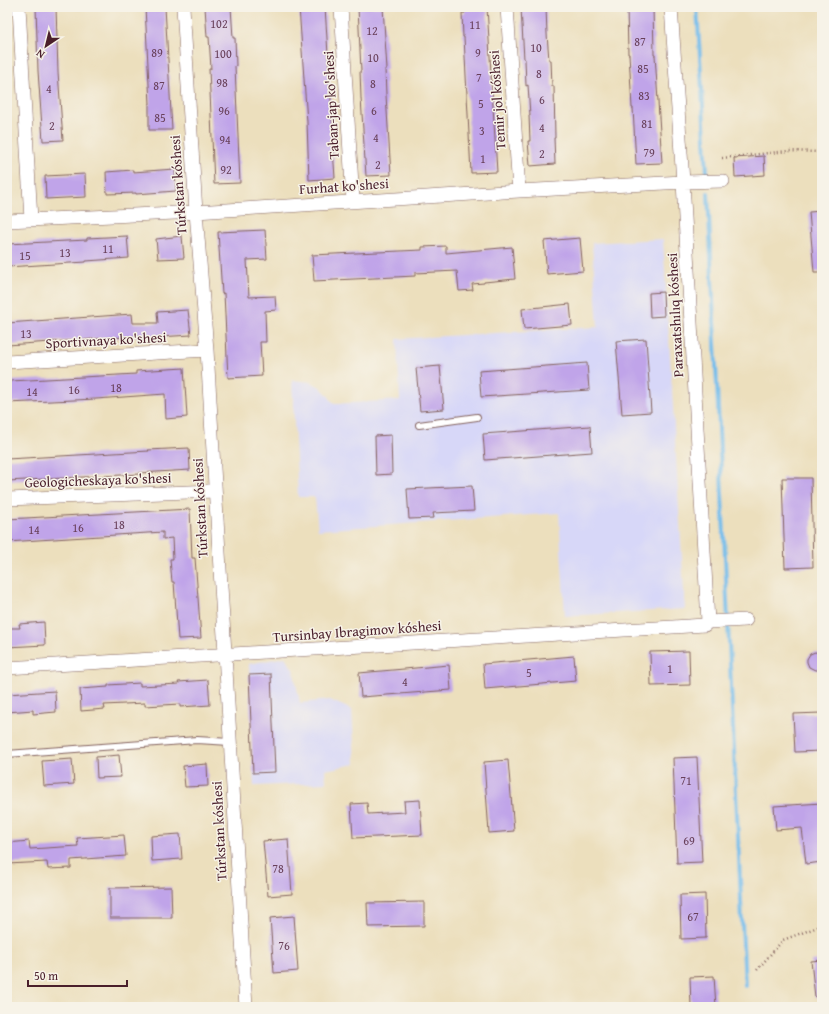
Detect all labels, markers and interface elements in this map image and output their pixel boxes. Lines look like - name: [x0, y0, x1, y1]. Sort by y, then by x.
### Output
- house number: 102: [210, 15, 228, 32]
- house number: 11: [469, 16, 481, 33]
- house number: 12: [366, 22, 378, 39]
- north arrow: [26, 26, 66, 66]
- house number: 87: [634, 33, 646, 50]
- house number: 10: [530, 39, 542, 56]
- house number: 89: [151, 44, 163, 61]
- house number: 9: [475, 44, 481, 61]
- text: N: [32, 45, 48, 63]
- house number: 100: [214, 45, 232, 62]
- house number: 10: [367, 49, 379, 66]
- street label: Temir jol kóshesi: [484, 49, 510, 150]
- street label: Taban-jap ko'shesi: [318, 50, 344, 160]
- house number: 85: [637, 60, 649, 77]
- house number: 8: [536, 65, 542, 82]
- house number: 7: [476, 69, 482, 86]
- house number: 98: [216, 74, 228, 91]
- house number: 8: [370, 75, 376, 92]
- house number: 87: [153, 77, 165, 94]
- house number: 4: [46, 80, 52, 97]
- house number: 83: [638, 87, 650, 104]
- house number: 6: [539, 91, 545, 108]
- house number: 5: [478, 95, 484, 112]
- house number: 96: [218, 102, 230, 119]
- house number: 6: [371, 102, 377, 119]
- house number: 85: [154, 109, 166, 126]
- house number: 81: [641, 115, 653, 132]
- house number: 2: [49, 117, 55, 134]
- house number: 4: [539, 119, 545, 136]
- house number: 3: [479, 122, 485, 139]
- house number: 4: [373, 129, 379, 146]
- house number: 94: [219, 131, 231, 148]
- street label: Túrkstan kóshesi: [165, 134, 191, 236]
- house number: 79: [643, 144, 655, 161]
- house number: 2: [539, 145, 545, 162]
- house number: 1: [480, 150, 486, 167]
- house number: 2: [375, 156, 381, 173]
- house number: 92: [220, 161, 232, 178]
- street label: Furhat ko'shesi: [299, 173, 390, 199]
- house number: 11: [102, 240, 114, 257]
- house number: 13: [59, 244, 71, 261]
- house number: 15: [19, 247, 31, 264]
- street label: Paraxatshılıq kóshesi: [662, 252, 688, 378]
- house number: 13: [20, 325, 32, 342]
- street label: Sportivnaya ko'shesi: [45, 327, 167, 353]
- house number: 18: [110, 379, 122, 396]
- house number: 16: [68, 381, 80, 398]
- house number: 14: [26, 383, 38, 400]
- street label: Túrkstan kóshesi: [187, 457, 213, 559]
- street label: Geologicheskaya ko'shesi: [24, 467, 172, 493]
- house number: 18: [113, 516, 125, 533]
- house number: 16: [72, 519, 84, 536]
- house number: 14: [28, 521, 40, 538]
- street label: Tursinbay Ibragimov kóshesi: [272, 615, 442, 647]
- house number: 1: [667, 660, 673, 677]
- house number: 5: [526, 664, 532, 681]
- house number: 4: [402, 673, 408, 690]
- house number: 71: [680, 772, 692, 789]
- street label: Túrkstan kóshesi: [206, 780, 232, 882]
- house number: 69: [683, 832, 695, 849]
- house number: 78: [272, 860, 284, 877]
- house number: 67: [687, 908, 699, 925]
- house number: 76: [278, 937, 290, 954]
- scale bar: [28, 962, 127, 988]
- text: 50 m: [34, 967, 58, 984]

